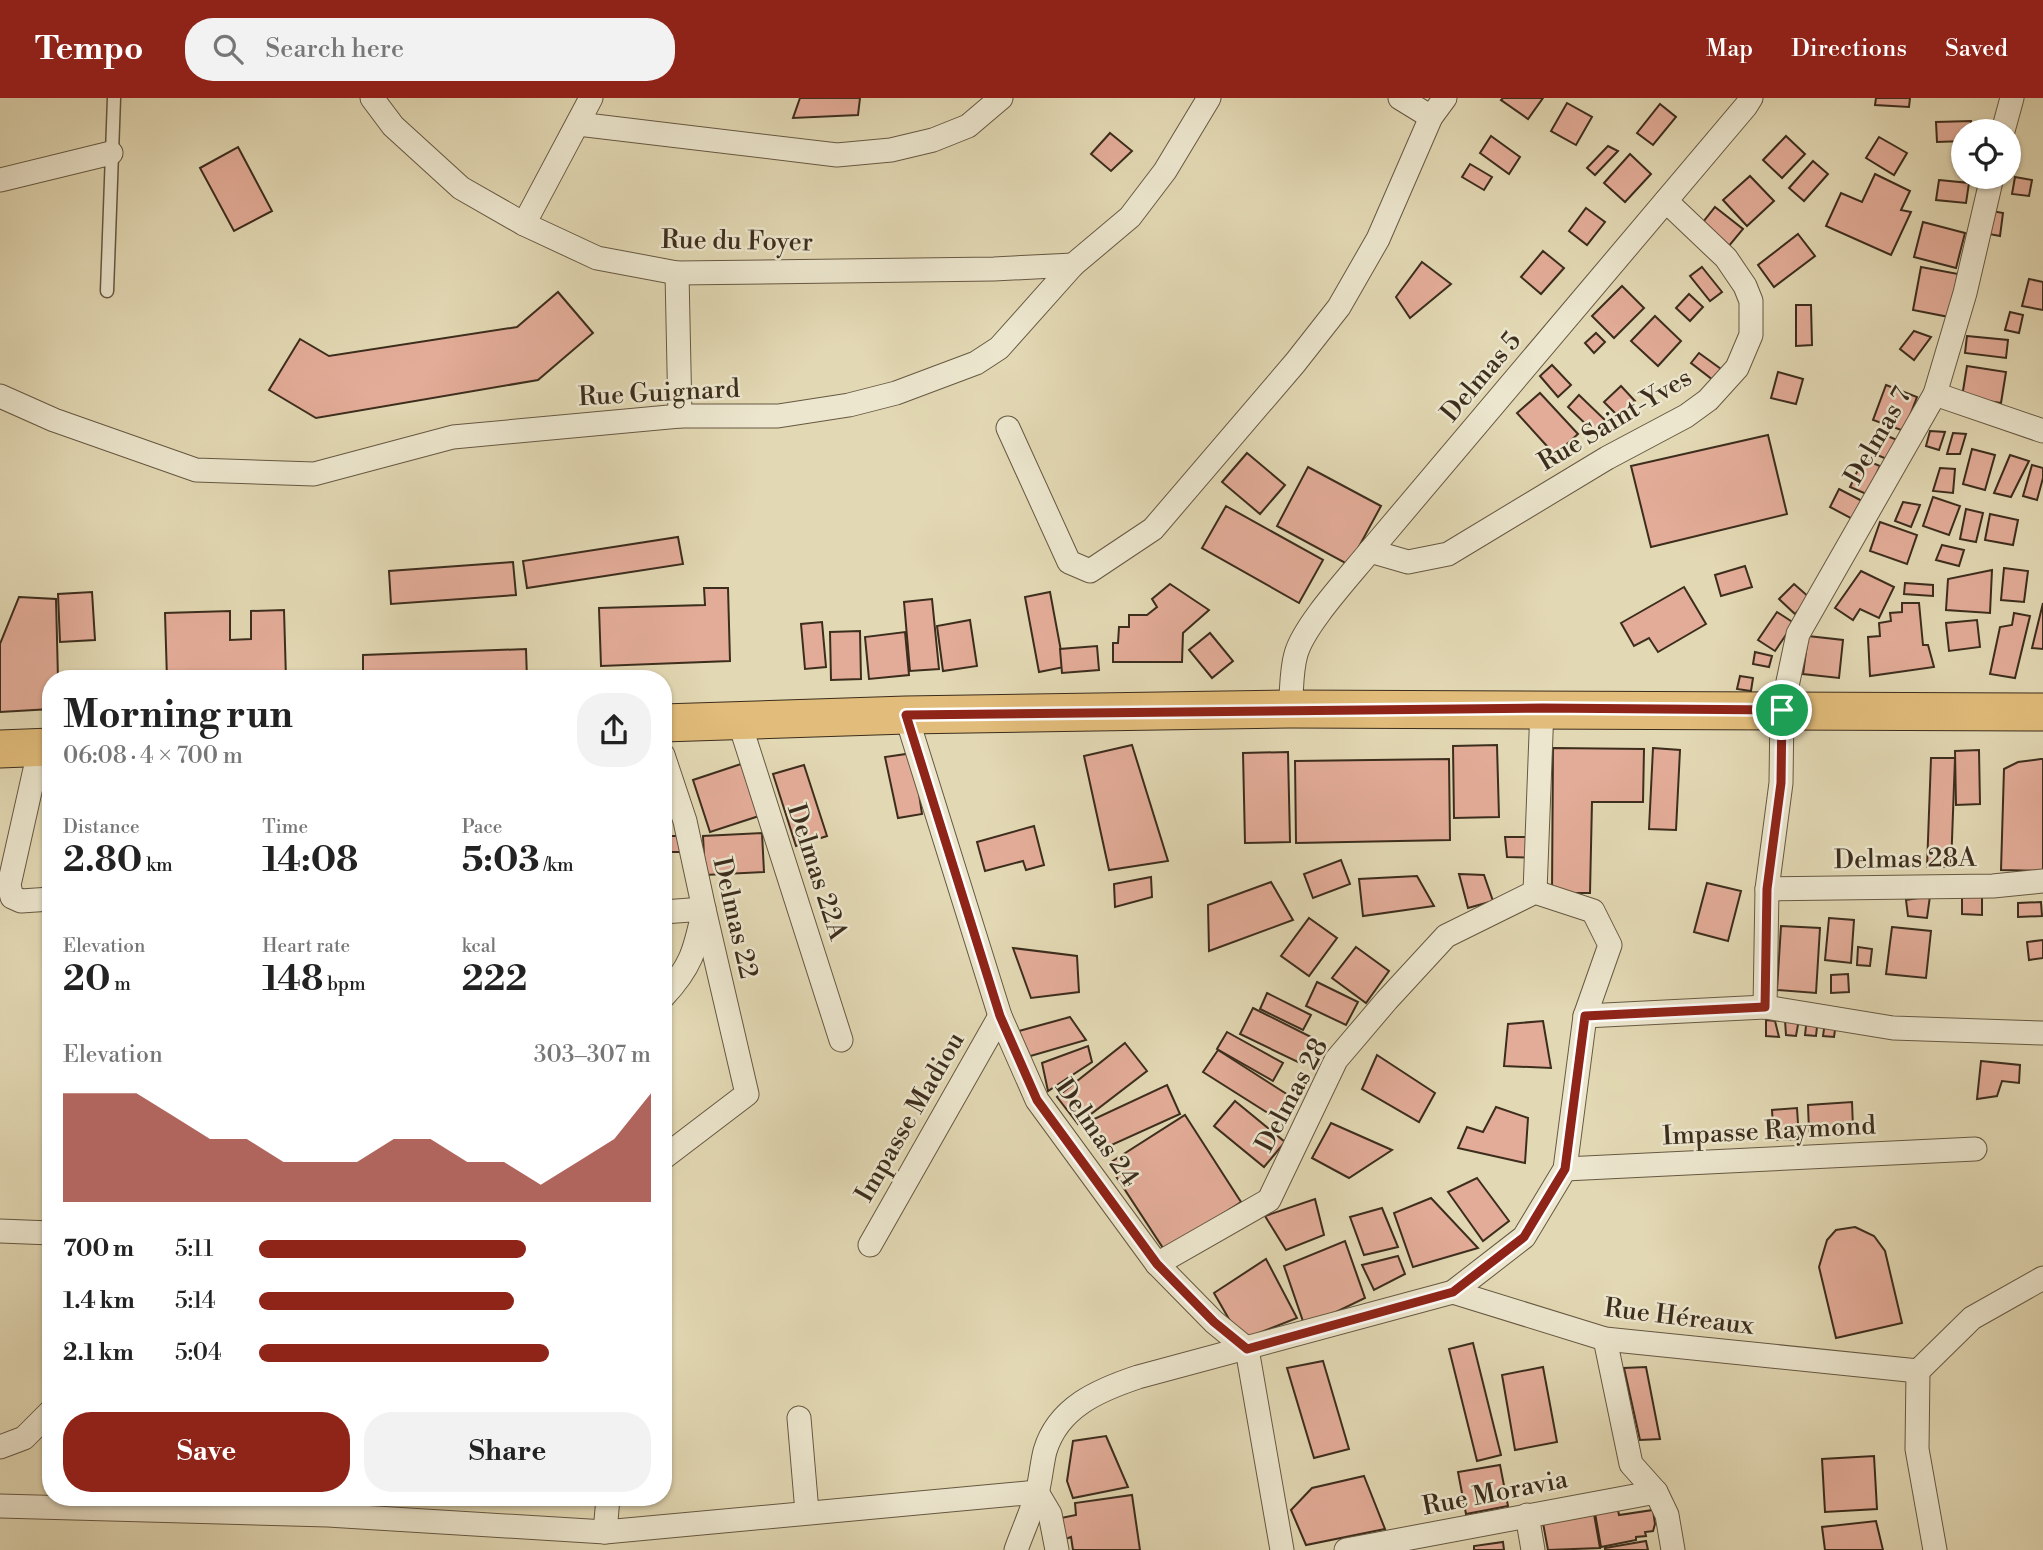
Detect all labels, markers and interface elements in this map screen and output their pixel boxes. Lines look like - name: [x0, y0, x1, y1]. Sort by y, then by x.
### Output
- search box: [185, 18, 675, 81]
- text: Tempo: [35, 29, 143, 70]
- icon: search: [209, 30, 247, 68]
- text: Search here: [265, 33, 404, 65]
- text: Map: [1706, 34, 1753, 64]
- text: Directions: [1791, 34, 1907, 64]
- text: Saved: [1945, 34, 2008, 64]
- map controls: [1951, 119, 2021, 189]
- button: locate: [1951, 119, 2021, 189]
- street label: Rue du Foyer: [661, 224, 813, 258]
- street label: Delmas 5: [1434, 325, 1528, 429]
- street label: Rue Saint-Yves: [1532, 362, 1698, 478]
- street label: Rue Guignard: [577, 373, 741, 413]
- street label: Delmas 7: [1837, 382, 1919, 490]
- pin: [1752, 680, 1812, 740]
- icon: arrive: [1763, 691, 1801, 729]
- text: Morning run: [63, 692, 293, 739]
- button: share: [577, 693, 651, 767]
- text: 06:08 · 4 × 700 m: [63, 742, 243, 770]
- street label: Delmas 22A: [780, 800, 854, 945]
- text: Distance: [63, 815, 140, 839]
- text: Time: [262, 815, 308, 839]
- text: Pace: [462, 815, 502, 839]
- text: 2.80: [63, 839, 142, 882]
- text: 14:08: [262, 839, 358, 882]
- text: 5:03: [462, 839, 539, 882]
- street label: Delmas 28A: [1834, 842, 1978, 876]
- text: km: [142, 853, 173, 877]
- text: /km: [539, 853, 574, 877]
- street label: Delmas 22: [706, 854, 764, 982]
- text: Elevation: [63, 934, 145, 958]
- text: Heart rate: [262, 934, 350, 958]
- text: kcal: [462, 934, 496, 958]
- text: 20: [63, 958, 110, 1001]
- text: 148: [262, 958, 323, 1001]
- text: 222: [462, 958, 527, 1001]
- text: m: [110, 972, 131, 996]
- text: bpm: [323, 972, 366, 996]
- street label: Impasse Madiou: [848, 1026, 972, 1208]
- street label: Delmas 28: [1249, 1033, 1335, 1157]
- text: Elevation: [63, 1041, 163, 1069]
- text: 303–307 m: [534, 1041, 651, 1069]
- street label: Delmas 24: [1048, 1073, 1146, 1193]
- street label: Impasse Raymond: [1661, 1109, 1877, 1153]
- text: 700 m: [63, 1235, 134, 1263]
- text: 5:11: [175, 1235, 213, 1263]
- text: 1.4 km: [63, 1287, 135, 1315]
- text: 5:14: [175, 1287, 216, 1315]
- street label: Rue Héreaux: [1602, 1292, 1756, 1342]
- text: 2.1 km: [63, 1339, 134, 1367]
- text: 5:04: [175, 1339, 222, 1367]
- button: Save: [63, 1412, 350, 1492]
- button: Share: [364, 1412, 651, 1492]
- street label: Rue Moravia: [1419, 1463, 1571, 1523]

